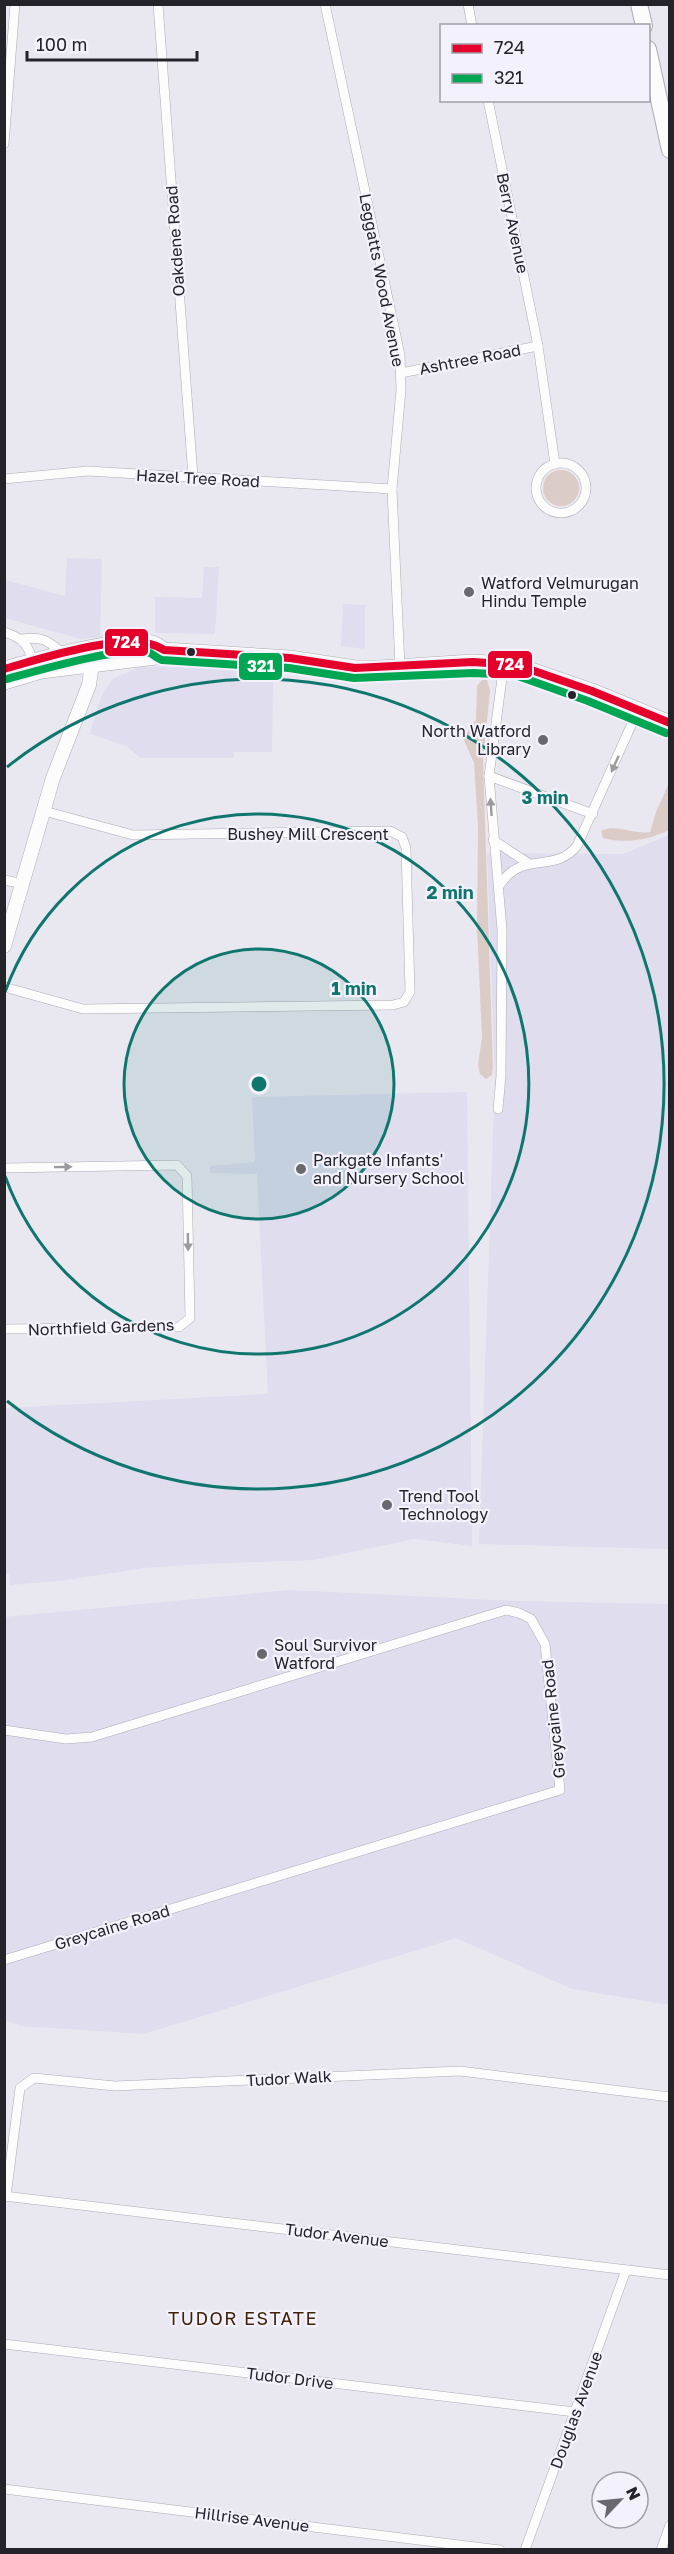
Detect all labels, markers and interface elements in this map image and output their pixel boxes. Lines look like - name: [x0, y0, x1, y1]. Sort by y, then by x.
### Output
- scale bar: [27, 24, 196, 62]
- legend: [440, 24, 650, 102]
- text: 100 m: [36, 33, 87, 55]
- text: 724: [494, 36, 525, 58]
- text: 321: [494, 66, 524, 88]
- street label: Berry Avenue: [493, 171, 533, 275]
- street label: Oakdene Road: [161, 185, 189, 297]
- street label: Leggatts Wood Avenue: [355, 192, 409, 368]
- street label: Ashtree Road: [418, 339, 522, 379]
- street label: Hazel Tree Road: [136, 465, 260, 491]
- place label: Watford Velmurugan Hindu Temple: [481, 573, 639, 611]
- marker: Watford Velmurugan Hindu Temple: [462, 585, 476, 599]
- line badge: 724: [104, 628, 149, 657]
- text: 724: [112, 632, 140, 652]
- unlabelled marker: [185, 646, 197, 658]
- line badge: 724: [487, 650, 533, 679]
- line badge: 321: [238, 652, 283, 681]
- text: 724: [496, 654, 524, 674]
- text: 321: [247, 656, 275, 676]
- unlabelled marker: [566, 689, 578, 701]
- place label: North Watford Library: [421, 721, 531, 759]
- marker: North Watford Library: [536, 733, 550, 747]
- one-way arrow: [611, 756, 620, 773]
- text: 3 min: [521, 786, 569, 808]
- one-way arrow: [486, 797, 496, 816]
- street label: Bushey Mill Crescent: [227, 824, 389, 844]
- text: 2 min: [426, 881, 474, 903]
- text: 1 min: [331, 977, 377, 999]
- centre of rings: [249, 1074, 269, 1094]
- place label: Parkgate Infants' and Nursery School: [313, 1150, 464, 1188]
- one-way arrow: [53, 1162, 72, 1172]
- marker: Parkgate Infants' and Nursery School: [294, 1162, 308, 1176]
- one-way arrow: [184, 1232, 193, 1251]
- street label: Northfield Gardens: [27, 1314, 175, 1340]
- place label: Trend Tool Technology: [399, 1486, 488, 1524]
- marker: Trend Tool Technology: [380, 1498, 394, 1512]
- place label: Soul Survivor Watford: [274, 1635, 377, 1673]
- marker: Soul Survivor Watford: [255, 1647, 269, 1661]
- street label: Greycaine Road: [537, 1659, 569, 1779]
- street label: Greycaine Road: [52, 1900, 172, 1954]
- street label: Tudor Walk: [246, 2066, 332, 2090]
- street label: Tudor Avenue: [284, 2219, 390, 2251]
- district label: TUDOR ESTATE: [168, 2307, 318, 2329]
- street label: Douglas Avenue: [545, 2349, 607, 2471]
- street label: Tudor Drive: [245, 2363, 335, 2393]
- north arrow: [590, 2470, 650, 2530]
- text: N: [622, 2484, 645, 2503]
- street label: Hillrise Avenue: [193, 2502, 311, 2536]

